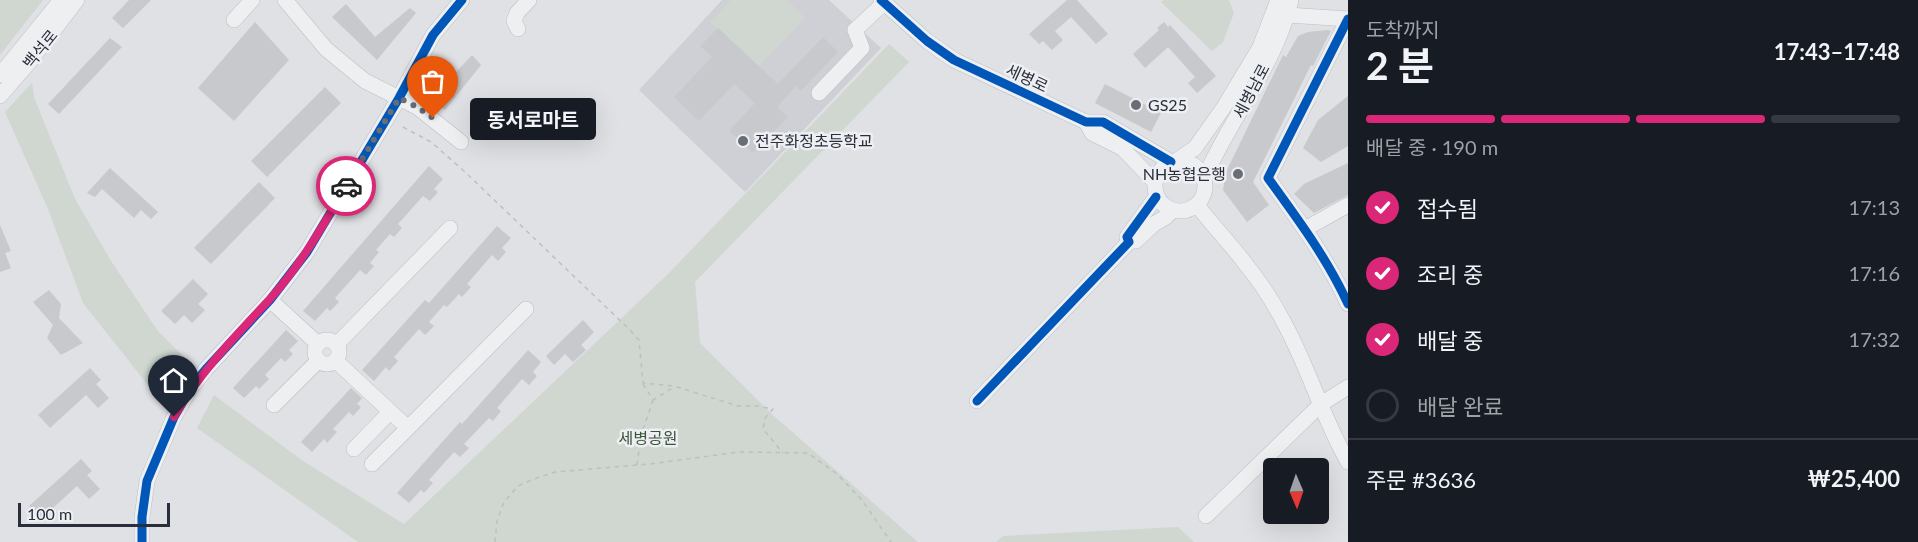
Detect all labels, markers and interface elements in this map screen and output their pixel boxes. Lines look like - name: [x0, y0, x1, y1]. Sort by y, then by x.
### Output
- text: 도착까지: [1366, 17, 1440, 41]
- street label: 백석로: [18, 25, 61, 72]
- text: 17:43–17:48: [1774, 38, 1900, 65]
- text: 2 분: [1366, 42, 1434, 88]
- pin: [407, 56, 458, 118]
- street label: 세병로: [1003, 60, 1051, 96]
- street label: 세병남로: [1228, 60, 1273, 121]
- icon: bag: [416, 65, 449, 98]
- place label: GS25: [1148, 95, 1187, 114]
- callout: 동서로마트: [469, 97, 595, 139]
- marker: GS25: [1129, 98, 1143, 112]
- text: 동서로마트: [487, 107, 579, 131]
- place label: 전주화정초등학교: [755, 131, 873, 150]
- marker: 전주화정초등학교: [736, 134, 750, 148]
- text: 배달 중 · 190 m: [1366, 135, 1498, 159]
- courier: [316, 156, 376, 216]
- place label: NH농협은행: [1143, 164, 1226, 183]
- marker: NH농협은행: [1231, 167, 1245, 181]
- icon: car: [330, 170, 363, 203]
- icon: check: [1366, 191, 1399, 224]
- text: 접수됨: [1417, 195, 1478, 222]
- text: 17:13: [1849, 195, 1900, 219]
- icon: check: [1366, 257, 1399, 290]
- text: 조리 중: [1417, 261, 1483, 288]
- text: 17:16: [1849, 261, 1900, 285]
- icon: check: [1366, 323, 1399, 356]
- text: 배달 중: [1417, 327, 1483, 354]
- text: 17:32: [1849, 327, 1900, 351]
- pin: [148, 355, 199, 417]
- icon: home: [157, 364, 190, 397]
- text: 배달 완료: [1417, 393, 1504, 420]
- park label: 세병공원: [619, 428, 677, 447]
- north arrow: [1263, 458, 1329, 524]
- map controls: [1263, 458, 1329, 524]
- text: ₩25,400: [1807, 465, 1900, 492]
- text: 주문 #3636: [1366, 466, 1476, 493]
- scale bar: [18, 500, 170, 528]
- text: 100 m: [27, 504, 72, 523]

